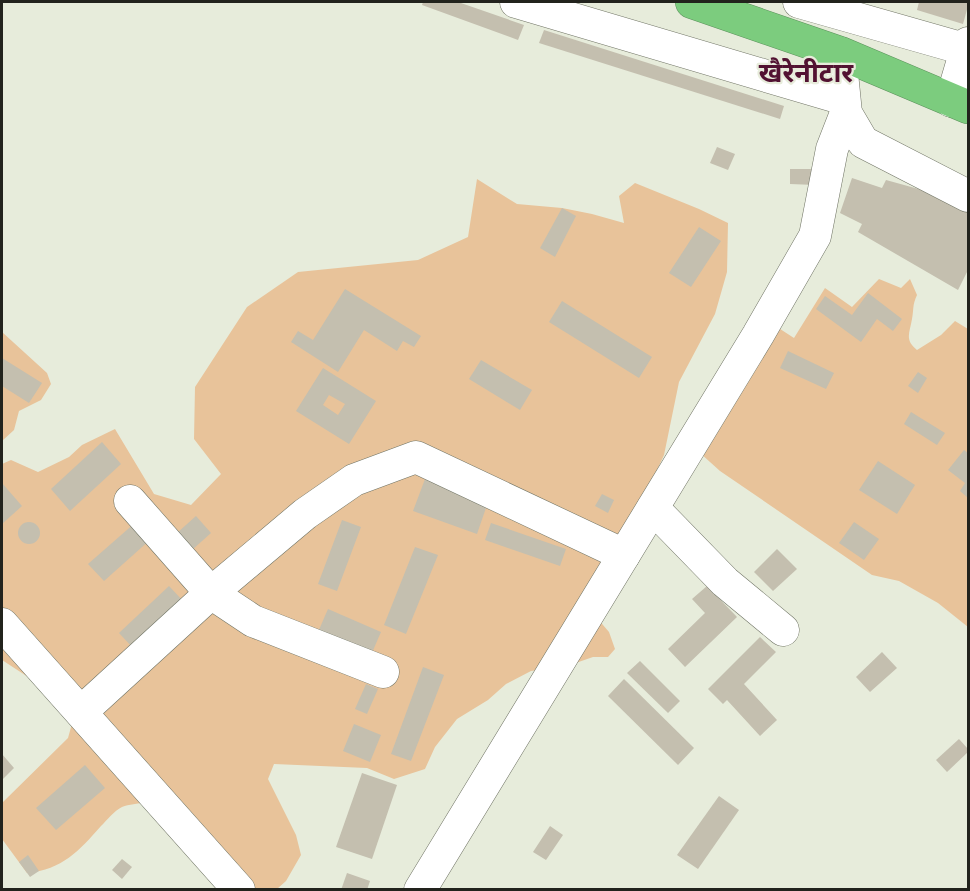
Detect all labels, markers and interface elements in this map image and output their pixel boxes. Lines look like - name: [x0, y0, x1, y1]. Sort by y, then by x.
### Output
- district label: खैरेनीटार: [759, 57, 854, 88]

